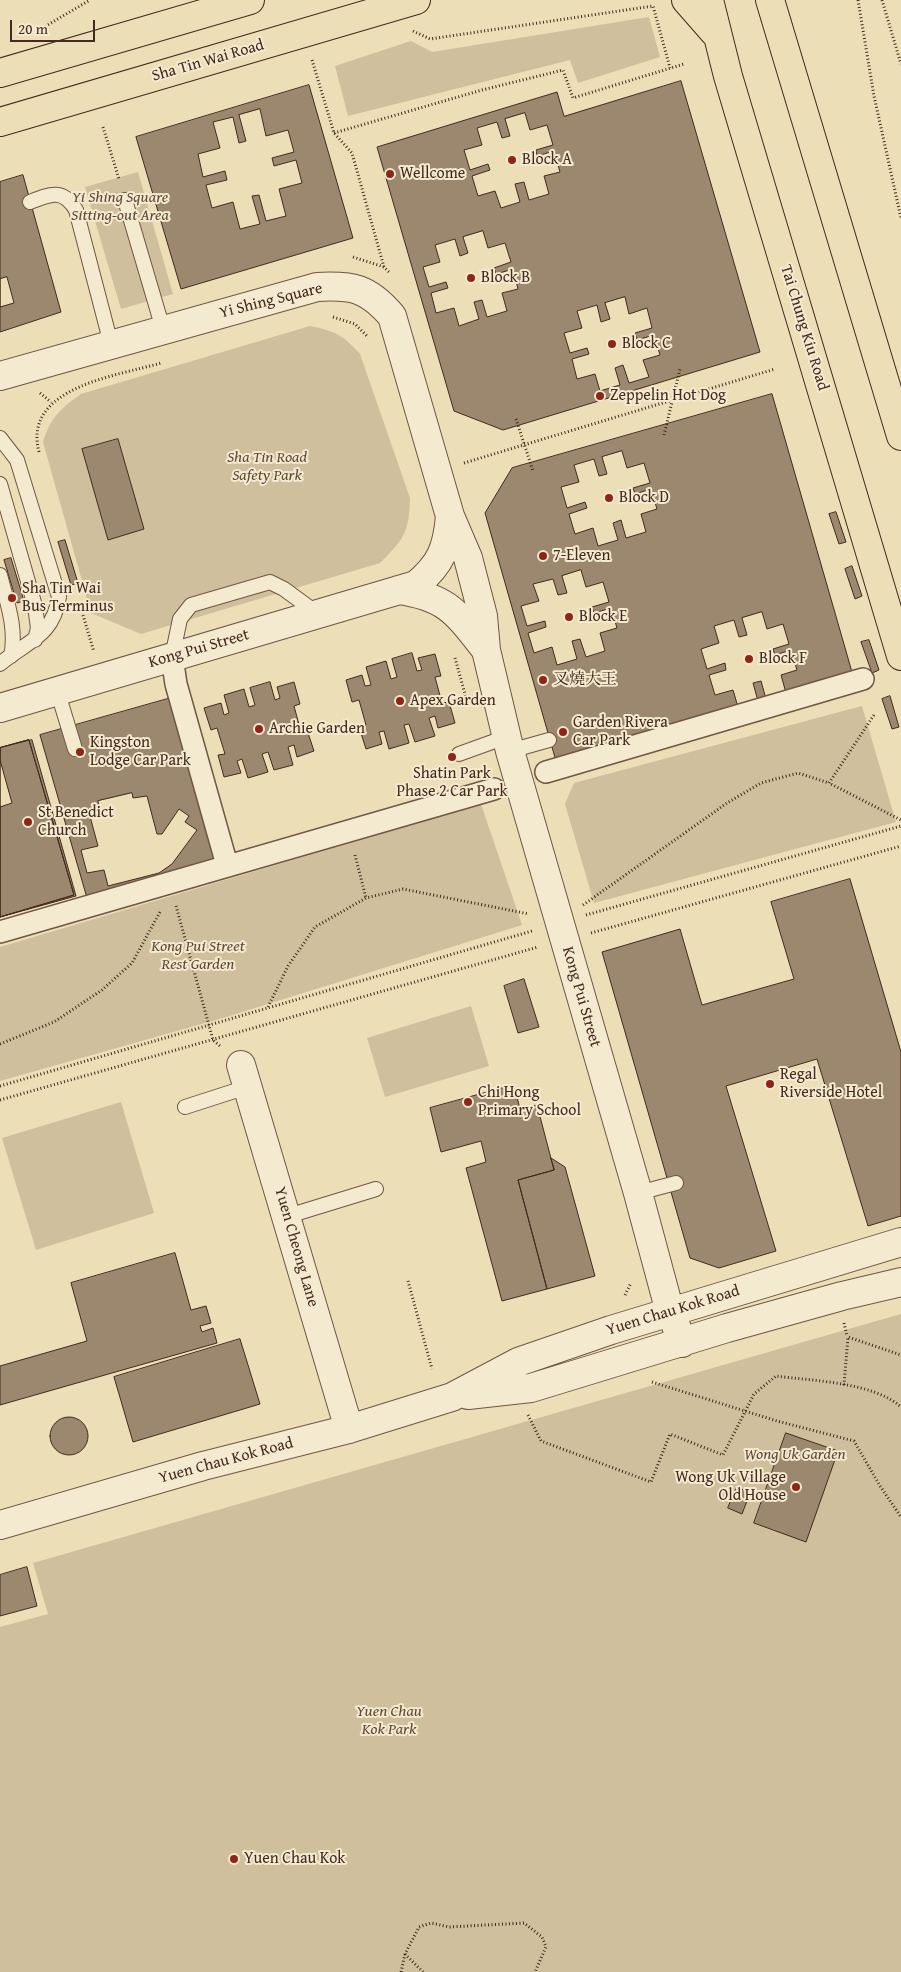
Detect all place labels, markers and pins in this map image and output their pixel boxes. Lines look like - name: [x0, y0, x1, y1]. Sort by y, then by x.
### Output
- place label: Block A: [522, 150, 572, 170]
- marker: Block A: [506, 154, 518, 166]
- place label: Wellcome: [400, 164, 465, 184]
- marker: Wellcome: [384, 168, 396, 180]
- place label: Block B: [481, 268, 530, 288]
- marker: Block B: [465, 272, 477, 284]
- place label: Block C: [622, 334, 671, 354]
- marker: Block C: [606, 338, 618, 350]
- place label: Zeppelin Hot Dog: [610, 386, 726, 406]
- marker: Zeppelin Hot Dog: [594, 390, 606, 402]
- place label: Block D: [619, 488, 669, 508]
- marker: Block D: [603, 492, 615, 504]
- place label: 7-Eleven: [553, 546, 610, 566]
- marker: 7-Eleven: [537, 550, 549, 562]
- place label: Sha Tin Wai Bus Terminus: [22, 579, 114, 617]
- marker: Sha Tin Wai Bus Terminus: [6, 592, 18, 604]
- place label: Block E: [579, 607, 627, 627]
- marker: Block E: [563, 611, 575, 623]
- place label: Block F: [759, 649, 807, 669]
- marker: Block F: [743, 653, 755, 665]
- place label: 叉燒大王: [553, 670, 617, 690]
- marker: 叉燒大王: [537, 674, 549, 686]
- place label: Apex Garden: [410, 691, 496, 711]
- marker: Apex Garden: [394, 695, 406, 707]
- place label: Garden Rivera Car Park: [573, 713, 668, 751]
- place label: Archie Garden: [269, 719, 365, 739]
- marker: Archie Garden: [253, 723, 265, 735]
- marker: Garden Rivera Car Park: [557, 726, 569, 738]
- place label: Kingston Lodge Car Park: [90, 733, 191, 771]
- marker: Kingston Lodge Car Park: [74, 746, 86, 758]
- marker: Shatin Park Phase 2 Car Park: [446, 751, 458, 763]
- place label: Shatin Park Phase 2 Car Park: [396, 764, 508, 802]
- place label: St Benedict Church: [38, 803, 114, 841]
- marker: St Benedict Church: [22, 816, 34, 828]
- place label: Regal Riverside Hotel: [780, 1065, 882, 1103]
- marker: Regal Riverside Hotel: [764, 1078, 776, 1090]
- place label: Chi Hong Primary School: [478, 1083, 581, 1121]
- marker: Chi Hong Primary School: [462, 1096, 474, 1108]
- place label: Wong Uk Village Old House: [675, 1468, 786, 1506]
- marker: Wong Uk Village Old House: [790, 1481, 802, 1493]
- place label: Yuen Chau Kok: [244, 1849, 345, 1869]
- marker: Yuen Chau Kok: [228, 1853, 240, 1865]

